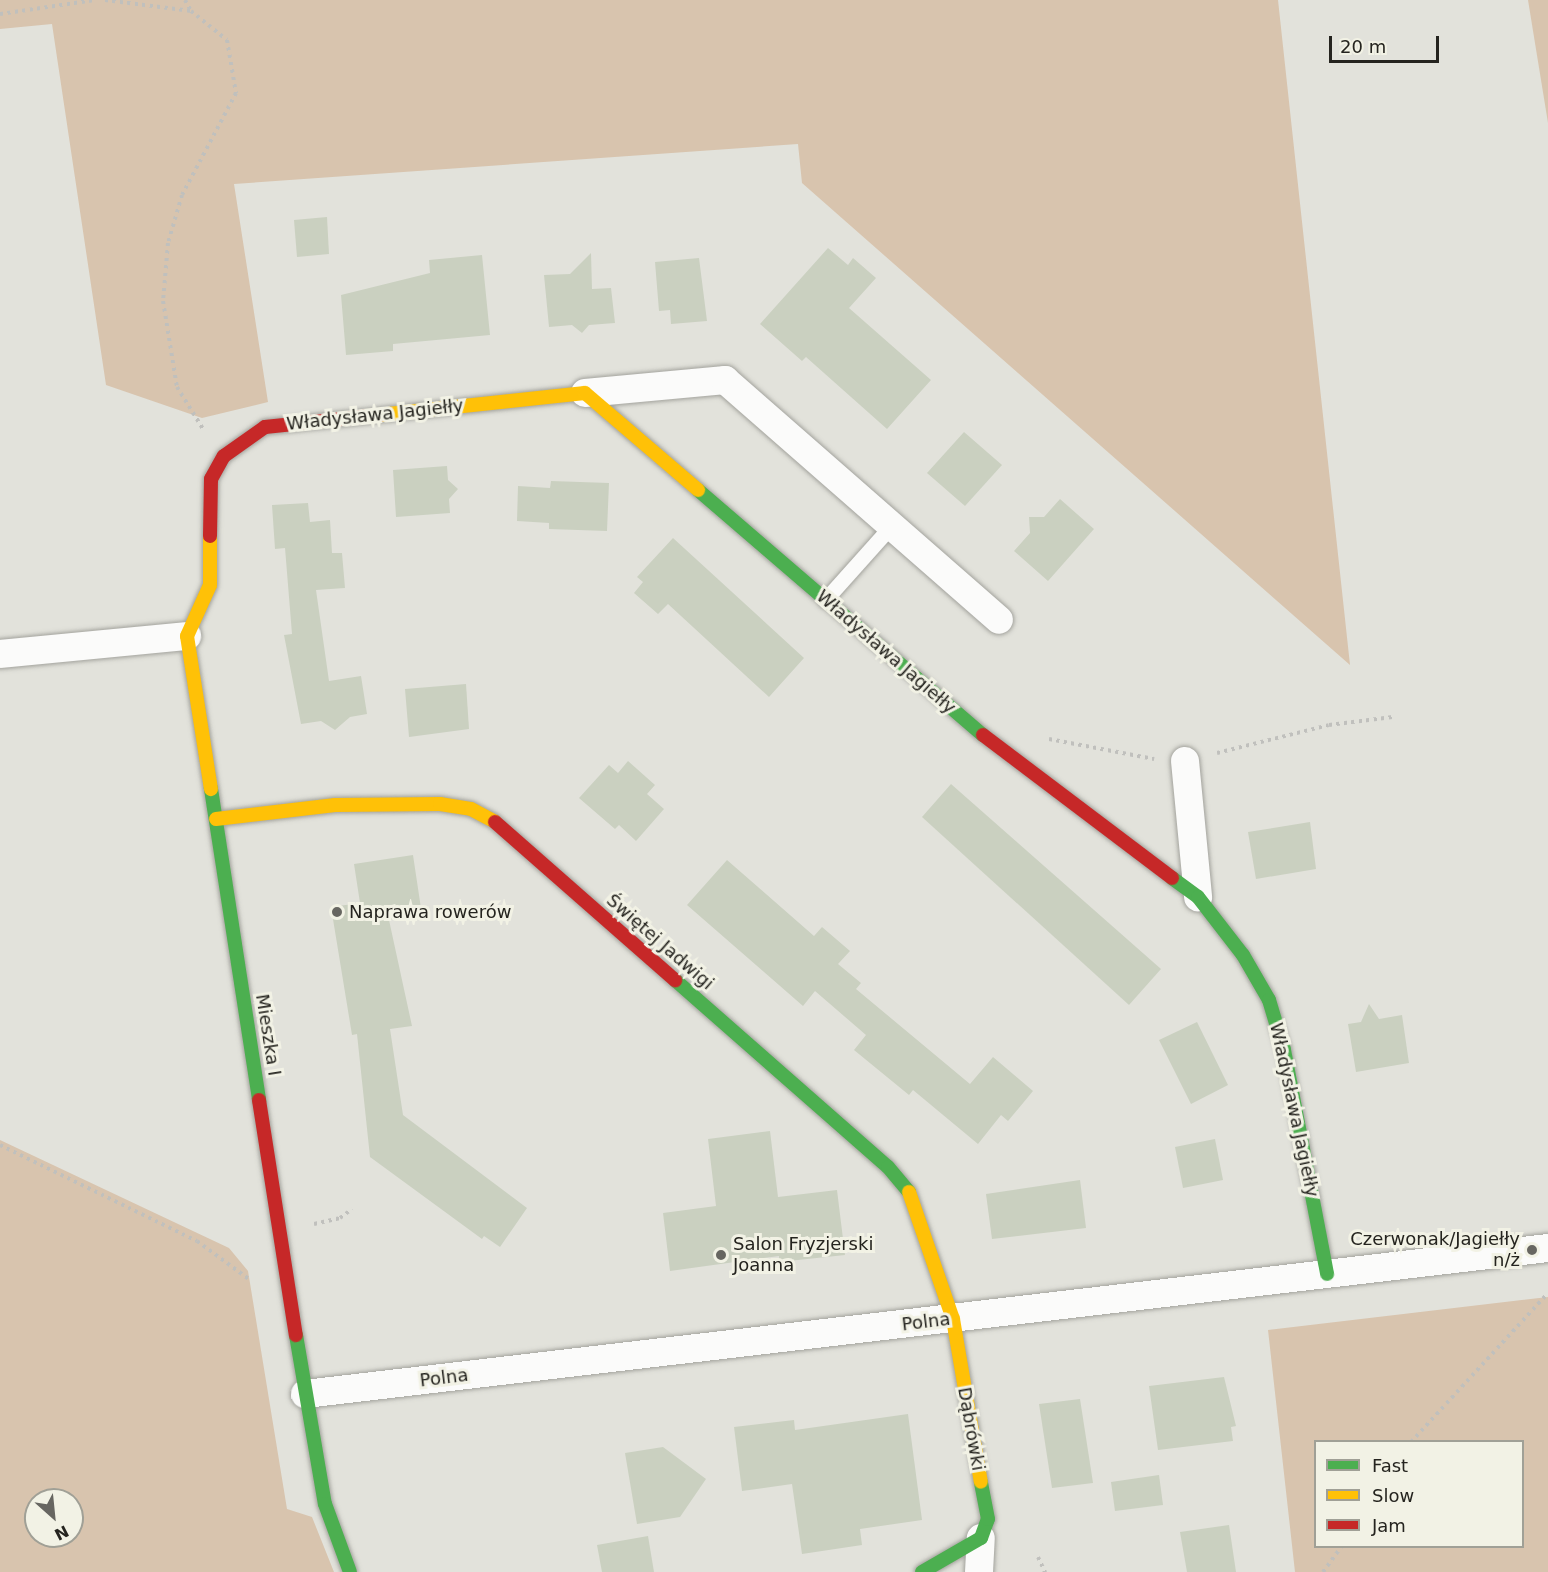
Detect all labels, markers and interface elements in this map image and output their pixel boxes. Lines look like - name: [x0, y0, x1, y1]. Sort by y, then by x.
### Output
- scale bar: [1332, 24, 1442, 62]
- text: 20 m: [1340, 36, 1386, 57]
- street label: Władysława Jagiełły: [285, 395, 465, 435]
- street label: Władysława Jagiełły: [812, 586, 960, 718]
- street label: Świętej Jadwigi: [602, 890, 718, 994]
- place label: Naprawa rowerów: [349, 901, 511, 923]
- marker: Naprawa rowerów: [330, 905, 344, 919]
- street label: Mieszka I: [251, 993, 285, 1077]
- street label: Władysława Jagiełły: [1265, 1021, 1323, 1199]
- place label: Czerwonak/Jagiełły n/ż: [1350, 1229, 1520, 1272]
- place label: Salon Fryzjerski Joanna: [733, 1234, 873, 1276]
- marker: Czerwonak/Jagiełły n/ż: [1525, 1243, 1539, 1257]
- marker: Salon Fryzjerski Joanna: [714, 1248, 728, 1262]
- street label: Polna: [901, 1308, 951, 1336]
- street label: Polna: [419, 1364, 469, 1392]
- street label: Dąbrówki: [953, 1386, 989, 1472]
- legend: [1314, 1440, 1524, 1548]
- text: Fast: [1372, 1455, 1408, 1476]
- text: Slow: [1372, 1485, 1414, 1506]
- north arrow: [24, 1488, 84, 1548]
- text: Jam: [1372, 1515, 1406, 1536]
- text: N: [51, 1521, 72, 1544]

